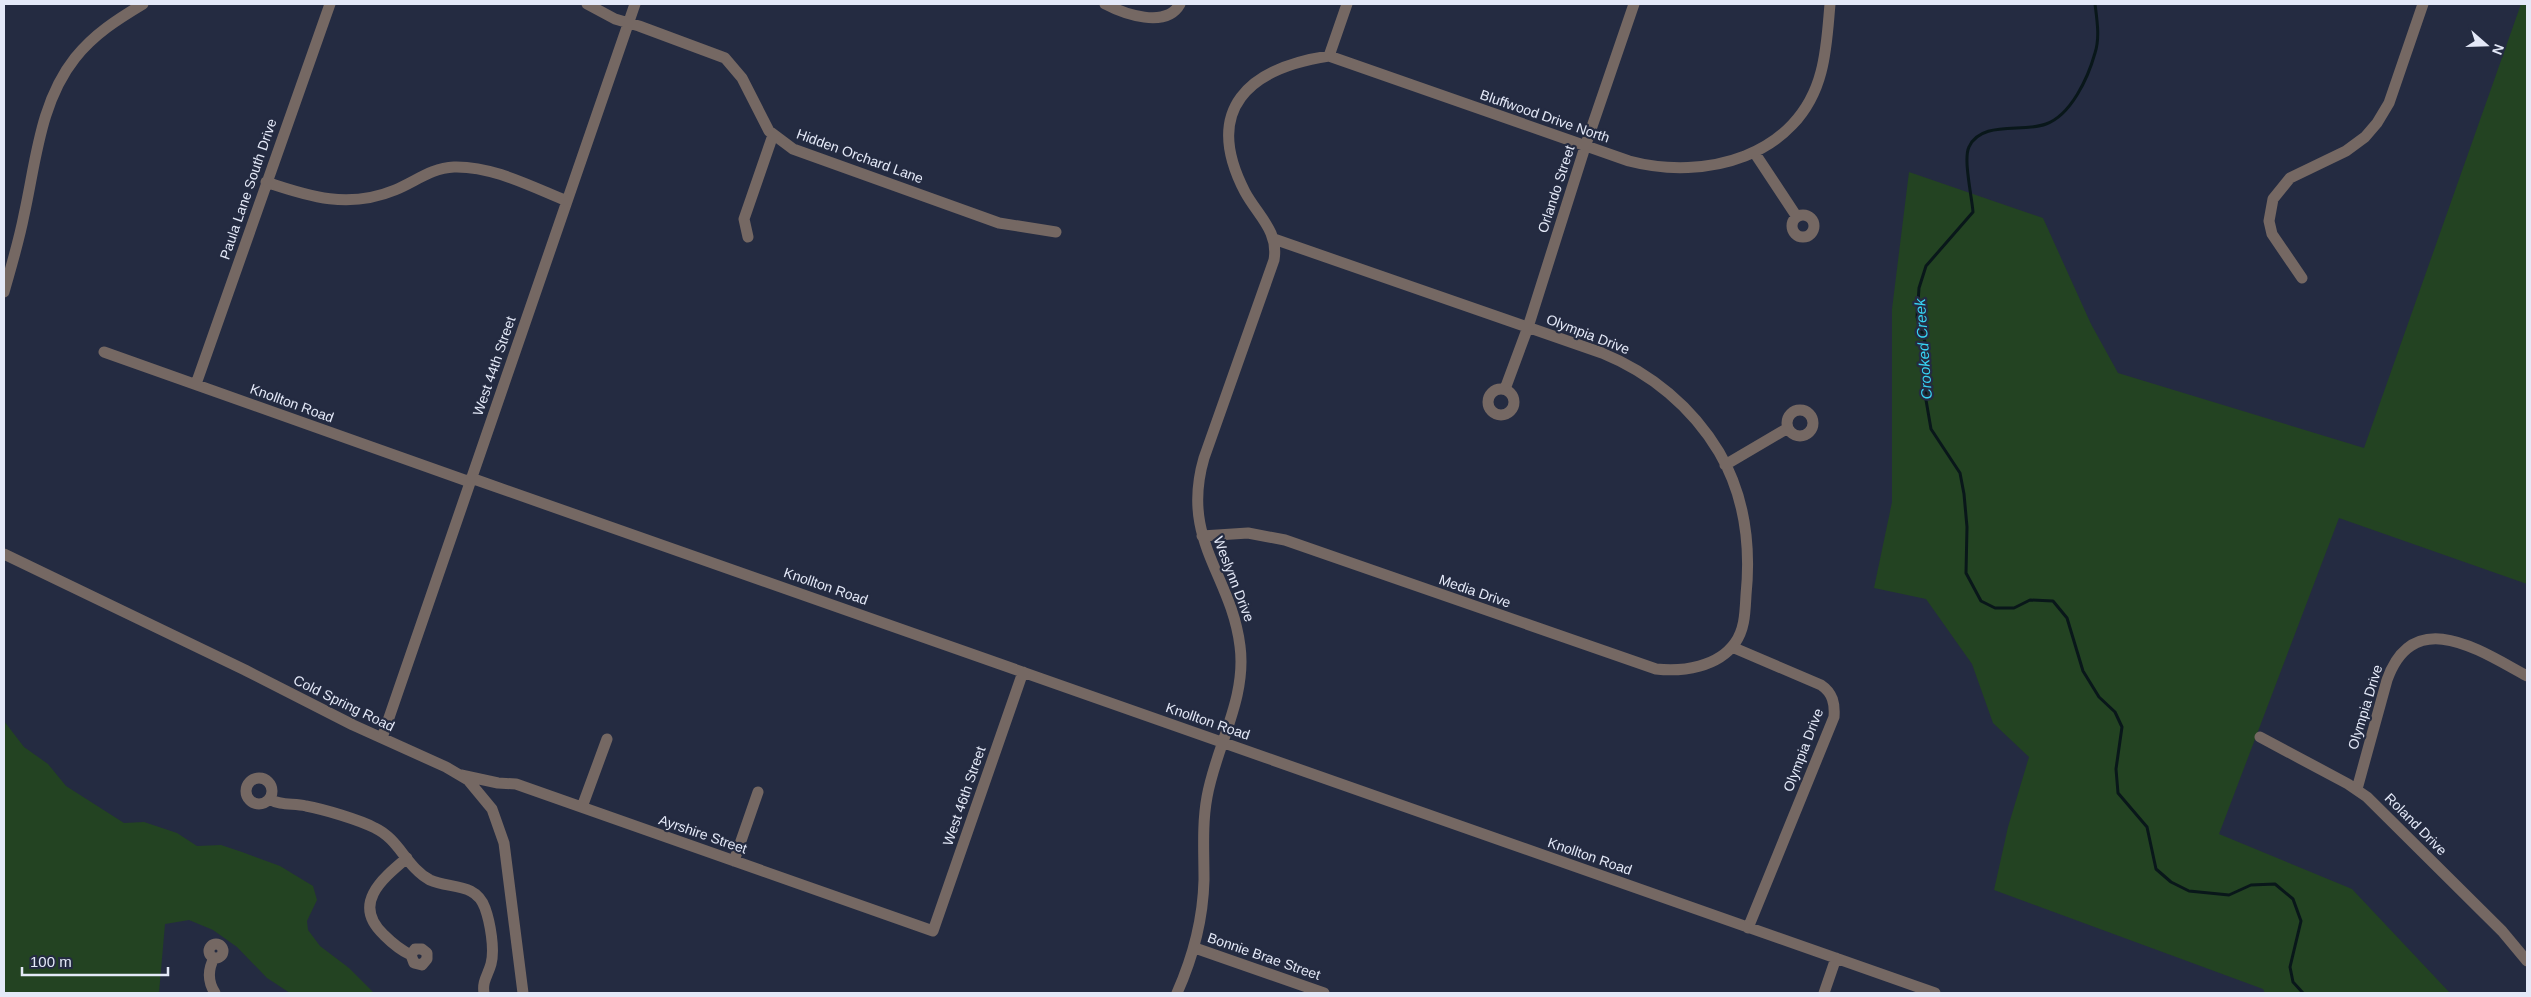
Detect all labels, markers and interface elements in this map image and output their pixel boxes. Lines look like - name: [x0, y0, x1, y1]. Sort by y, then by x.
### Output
- north arrow: [2461, 20, 2511, 70]
- text: N: [2489, 42, 2507, 57]
- street label: Bluffwood Drive North: [1478, 86, 1612, 146]
- street label: Paula Lane South Drive: [216, 116, 280, 262]
- street label: Hidden Orchard Lane: [794, 126, 926, 186]
- street label: Orlando Street: [1534, 143, 1578, 235]
- water label: Crooked Creek: [1911, 297, 1935, 400]
- street label: Olympia Drive: [1544, 311, 1632, 357]
- street label: West 44th Street: [470, 314, 519, 418]
- street label: Knollton Road: [248, 380, 336, 426]
- street label: Weslynn Drive: [1210, 534, 1258, 624]
- street label: Knollton Road: [782, 564, 870, 608]
- street label: Media Drive: [1437, 571, 1513, 611]
- street label: Olympia Drive: [2344, 662, 2386, 751]
- street label: Cold Spring Road: [291, 672, 397, 734]
- street label: Knollton Road: [1164, 699, 1252, 743]
- street label: Olympia Drive: [1780, 706, 1826, 794]
- street label: West 46th Street: [940, 744, 989, 848]
- street label: Roland Drive: [2382, 790, 2450, 858]
- street label: Ayrshire Street: [657, 811, 749, 857]
- street label: Knollton Road: [1546, 834, 1634, 878]
- street label: Bonnie Brae Street: [1205, 929, 1323, 983]
- scale bar: [22, 944, 169, 976]
- text: 100 m: [30, 953, 72, 970]

